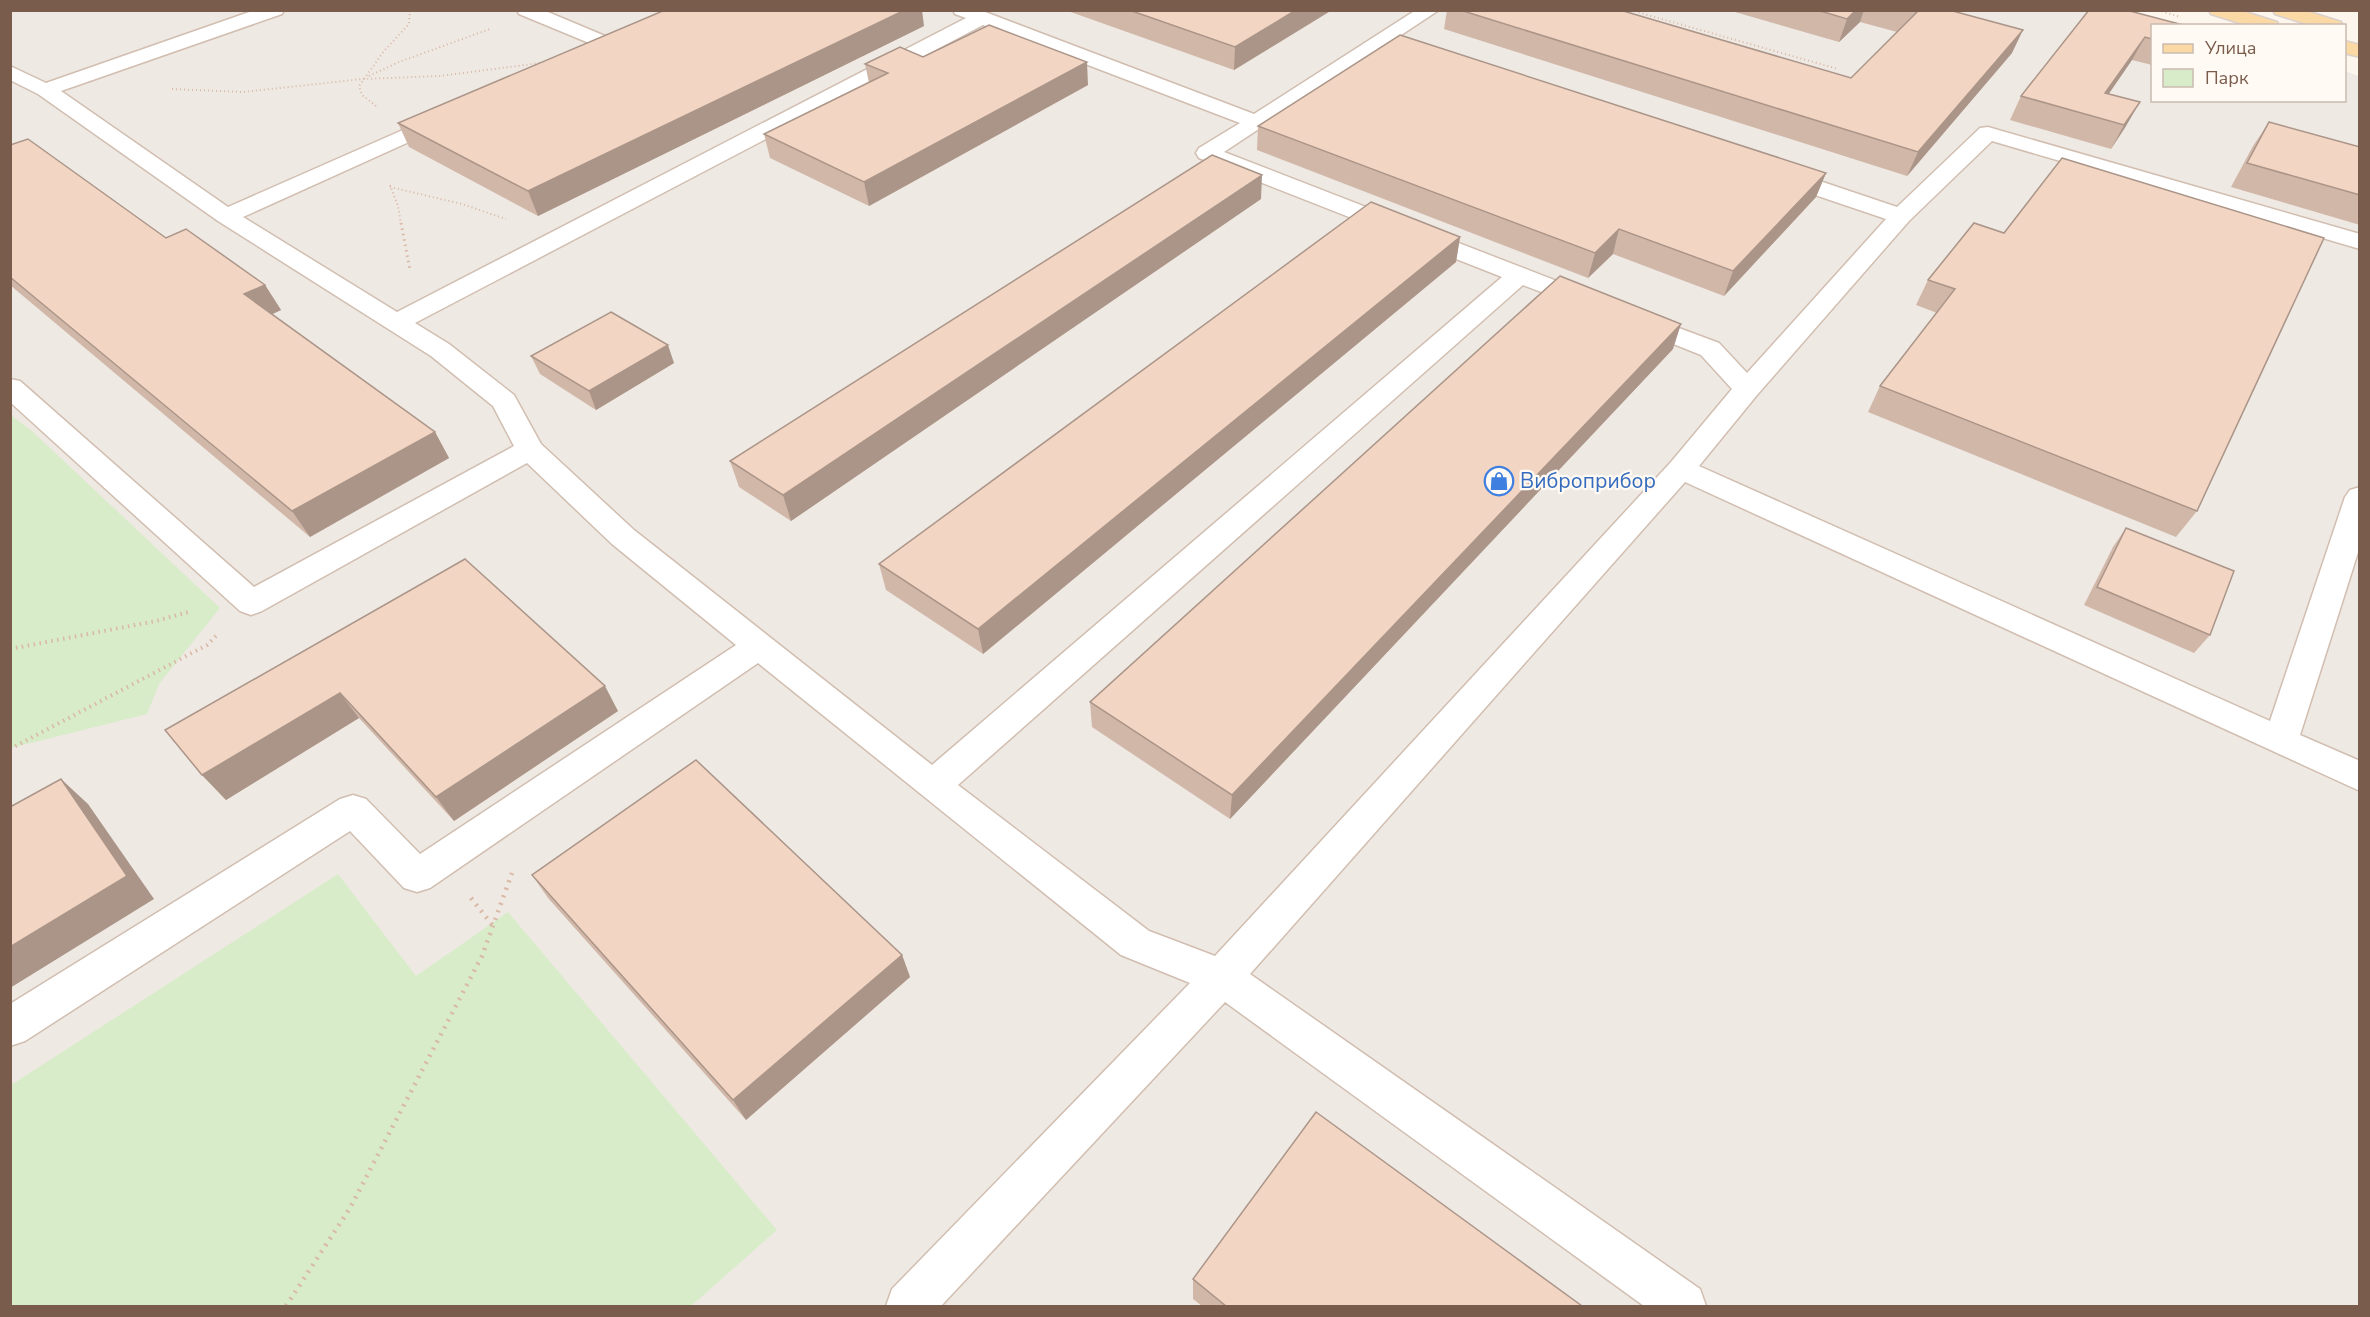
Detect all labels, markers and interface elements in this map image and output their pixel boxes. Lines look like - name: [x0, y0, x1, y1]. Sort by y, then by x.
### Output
- legend: [2151, 24, 2346, 102]
- text: Улица: [2204, 36, 2256, 60]
- text: Парк: [2205, 66, 2249, 90]
- shop icon: Виброприбор: [1483, 465, 1515, 497]
- place label: Виброприбор: [1520, 467, 1656, 495]

